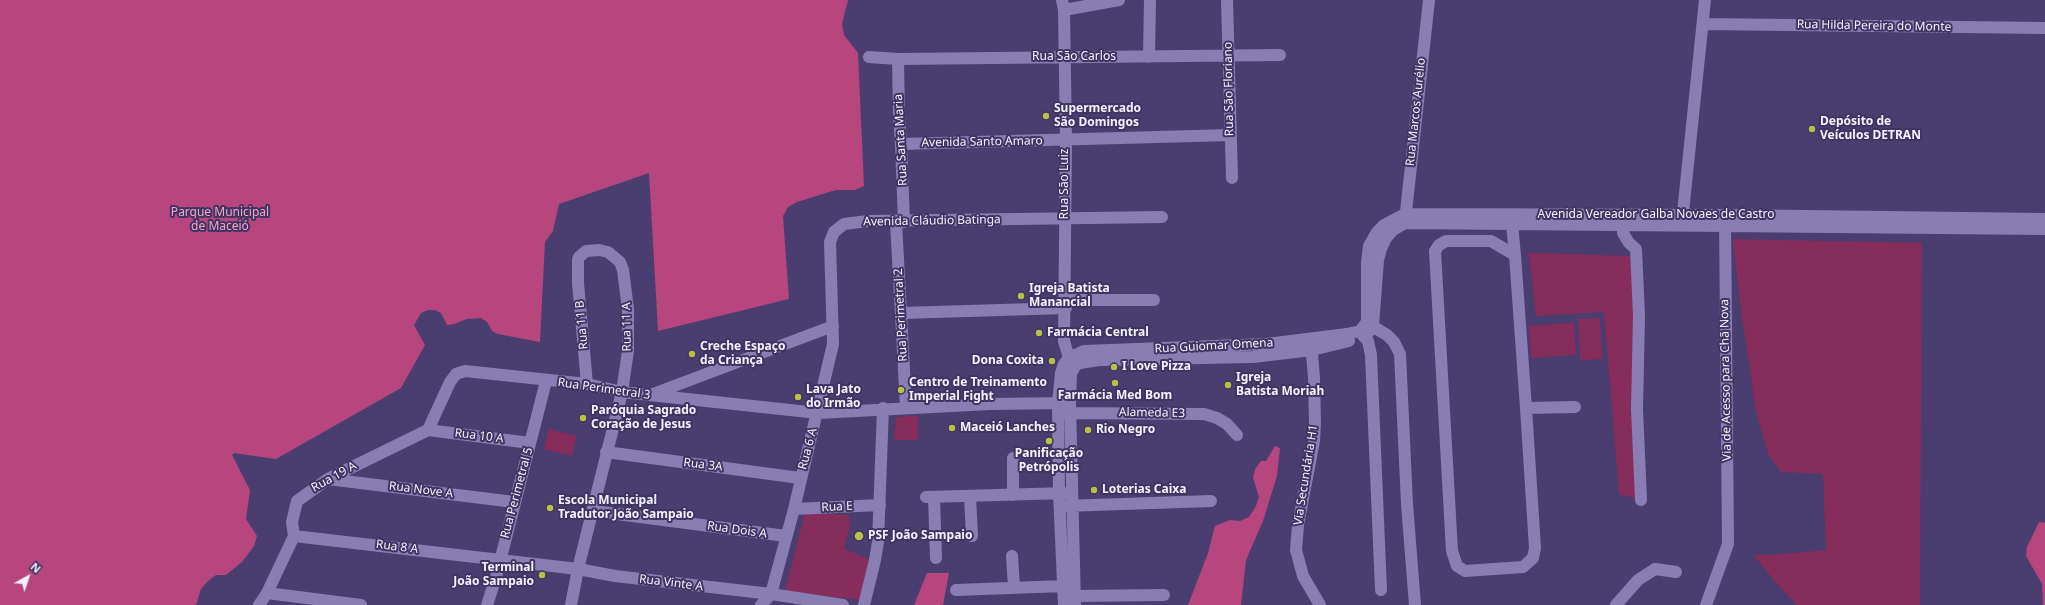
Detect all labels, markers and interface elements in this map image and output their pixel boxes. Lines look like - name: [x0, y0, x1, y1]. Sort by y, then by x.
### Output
- street label: Rua Hilda Pereira do Monte: [1797, 17, 1951, 35]
- street label: Rua São Floriano: [1221, 42, 1237, 136]
- street label: Rua São Carlos: [1032, 50, 1116, 64]
- street label: Rua Marcos Aurélio: [1403, 57, 1429, 167]
- street label: Rua Santa Maria: [891, 94, 911, 186]
- place label: Supermercado São Domingos: [1054, 102, 1141, 130]
- marker: Supermercado São Domingos: [1041, 111, 1051, 121]
- place label: Depósito de Veículos DETRAN: [1820, 115, 1921, 143]
- marker: Depósito de Veículos DETRAN: [1807, 124, 1817, 134]
- street label: Avenida Santo Amaro: [921, 134, 1043, 150]
- street label: Rua São Luiz: [1058, 149, 1072, 219]
- park label: Parque Municipal de Maceió: [171, 206, 269, 234]
- street label: Avenida Vereador Galba Novaes de Castro: [1538, 208, 1774, 222]
- street label: Avenida Cláudio Batinga: [863, 213, 1001, 229]
- street label: Rua Perimetral 2: [891, 268, 911, 362]
- place label: Igreja Batista Manancial: [1029, 282, 1110, 310]
- marker: Igreja Batista Manancial: [1016, 291, 1026, 301]
- street label: Via de Acesso para Chã Nova: [1717, 299, 1735, 461]
- street label: Rua 11 B: [573, 300, 591, 350]
- street label: Rua 11 A: [619, 302, 635, 352]
- place label: Farmácia Central: [1047, 326, 1149, 340]
- marker: Farmácia Central: [1034, 328, 1044, 338]
- street label: Rua Guiomar Omena: [1154, 336, 1274, 356]
- place label: Creche Espaço da Criança: [700, 340, 785, 368]
- marker: Creche Espaço da Criança: [687, 349, 697, 359]
- place label: Dona Coxita: [972, 354, 1044, 368]
- marker: Dona Coxita: [1047, 356, 1057, 366]
- place label: I Love Pizza: [1122, 360, 1191, 374]
- marker: I Love Pizza: [1109, 362, 1119, 372]
- place label: Igreja Batista Moriah: [1236, 371, 1324, 399]
- street label: Rua Perimetral 3: [557, 375, 651, 403]
- place label: Centro de Treinamento Imperial Fight: [909, 376, 1047, 404]
- marker: Farmácia Med Bom: [1110, 378, 1120, 388]
- marker: Igreja Batista Moriah: [1223, 380, 1233, 390]
- place label: Lava Jato do Irmão: [806, 383, 861, 411]
- marker: Centro de Treinamento Imperial Fight: [896, 385, 906, 395]
- place label: Farmácia Med Bom: [1058, 389, 1172, 403]
- marker: Lava Jato do Irmão: [793, 392, 803, 402]
- place label: Paróquia Sagrado Coração de Jesus: [591, 404, 696, 432]
- street label: Alameda E3: [1119, 405, 1185, 421]
- marker: Paróquia Sagrado Coração de Jesus: [578, 413, 588, 423]
- place label: Maceió Lanches: [960, 421, 1055, 435]
- marker: Maceió Lanches: [947, 423, 957, 433]
- place label: Rio Negro: [1096, 423, 1155, 437]
- street label: Via Secundária H1: [1291, 424, 1321, 526]
- marker: Rio Negro: [1083, 425, 1093, 435]
- street label: Rua 10 A: [454, 426, 504, 446]
- street label: Rua 6 A: [796, 427, 820, 471]
- marker: Panificação Petrópolis: [1044, 436, 1054, 446]
- street label: Rua Perimetral 5: [498, 446, 536, 540]
- place label: Panificação Petrópolis: [1015, 447, 1083, 475]
- street label: Rua 3A: [683, 455, 723, 475]
- street label: Rua 19 A: [309, 459, 359, 495]
- street label: Rua Nove A: [388, 479, 454, 501]
- place label: Loterias Caixa: [1102, 483, 1186, 497]
- marker: Loterias Caixa: [1089, 485, 1099, 495]
- place label: Escola Municipal Tradutor João Sampaio: [558, 494, 694, 522]
- street label: Rua E: [821, 499, 853, 515]
- marker: Escola Municipal Tradutor João Sampaio: [545, 503, 555, 513]
- street label: Rua Dois A: [706, 519, 768, 541]
- place label: PSF João Sampaio: [868, 529, 972, 543]
- marker: PSF João Sampaio: [853, 530, 865, 542]
- street label: Rua 8 A: [375, 537, 419, 557]
- north arrow: [8, 557, 48, 597]
- text: N: [28, 559, 44, 576]
- place label: Terminal João Sampaio: [453, 561, 534, 589]
- marker: Terminal João Sampaio: [537, 570, 547, 580]
- street label: Rua Vinte A: [638, 572, 704, 594]

